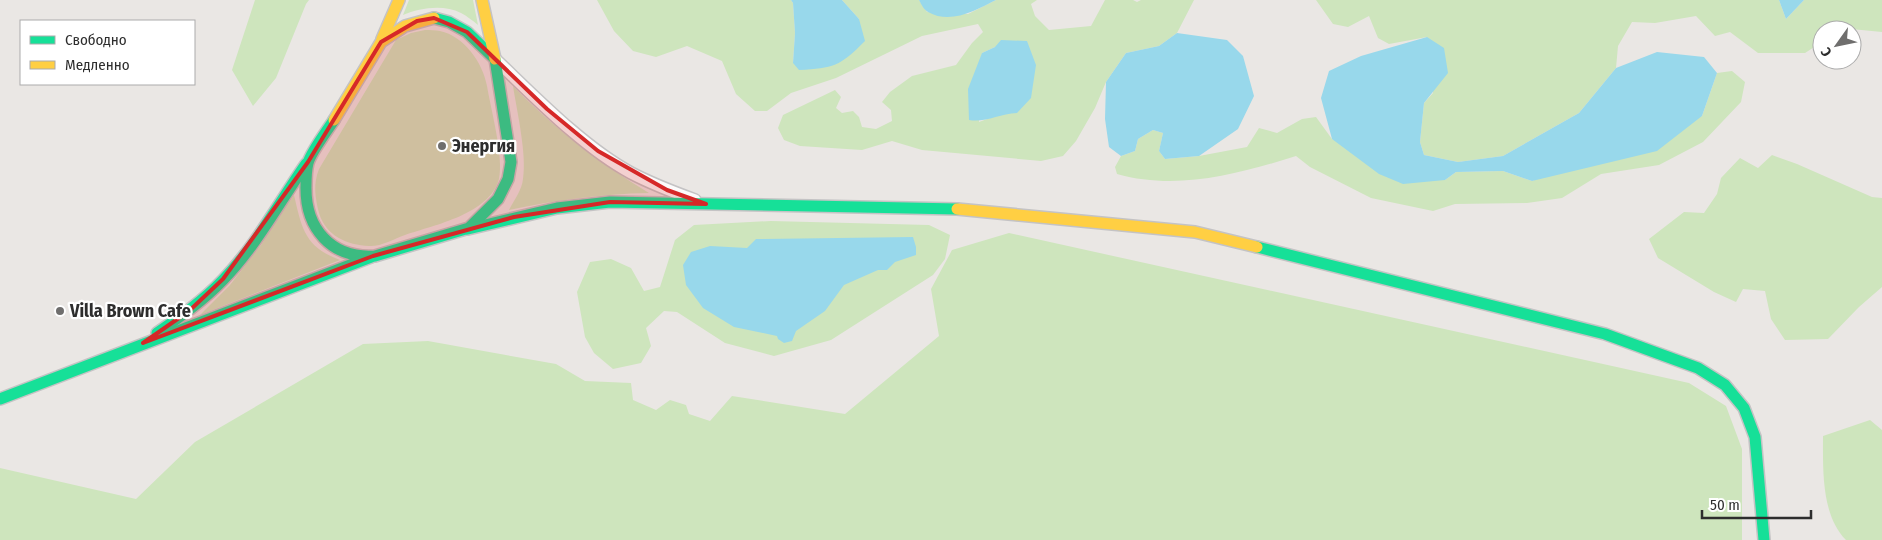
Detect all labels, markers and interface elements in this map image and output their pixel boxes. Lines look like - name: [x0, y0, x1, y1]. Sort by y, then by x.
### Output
- legend: [20, 20, 195, 85]
- north arrow: [1812, 20, 1862, 70]
- text: Свободно: [65, 31, 127, 49]
- text: С: [1817, 44, 1836, 60]
- text: Медленно: [65, 56, 130, 74]
- place label: Энергия: [452, 135, 515, 157]
- marker: Энергия: [436, 140, 448, 152]
- place label: Villa Brown Cafe: [69, 300, 191, 322]
- marker: Villa Brown Cafe: [54, 305, 66, 317]
- scale bar: [1702, 488, 1811, 520]
- text: 50 m: [1710, 496, 1740, 514]

